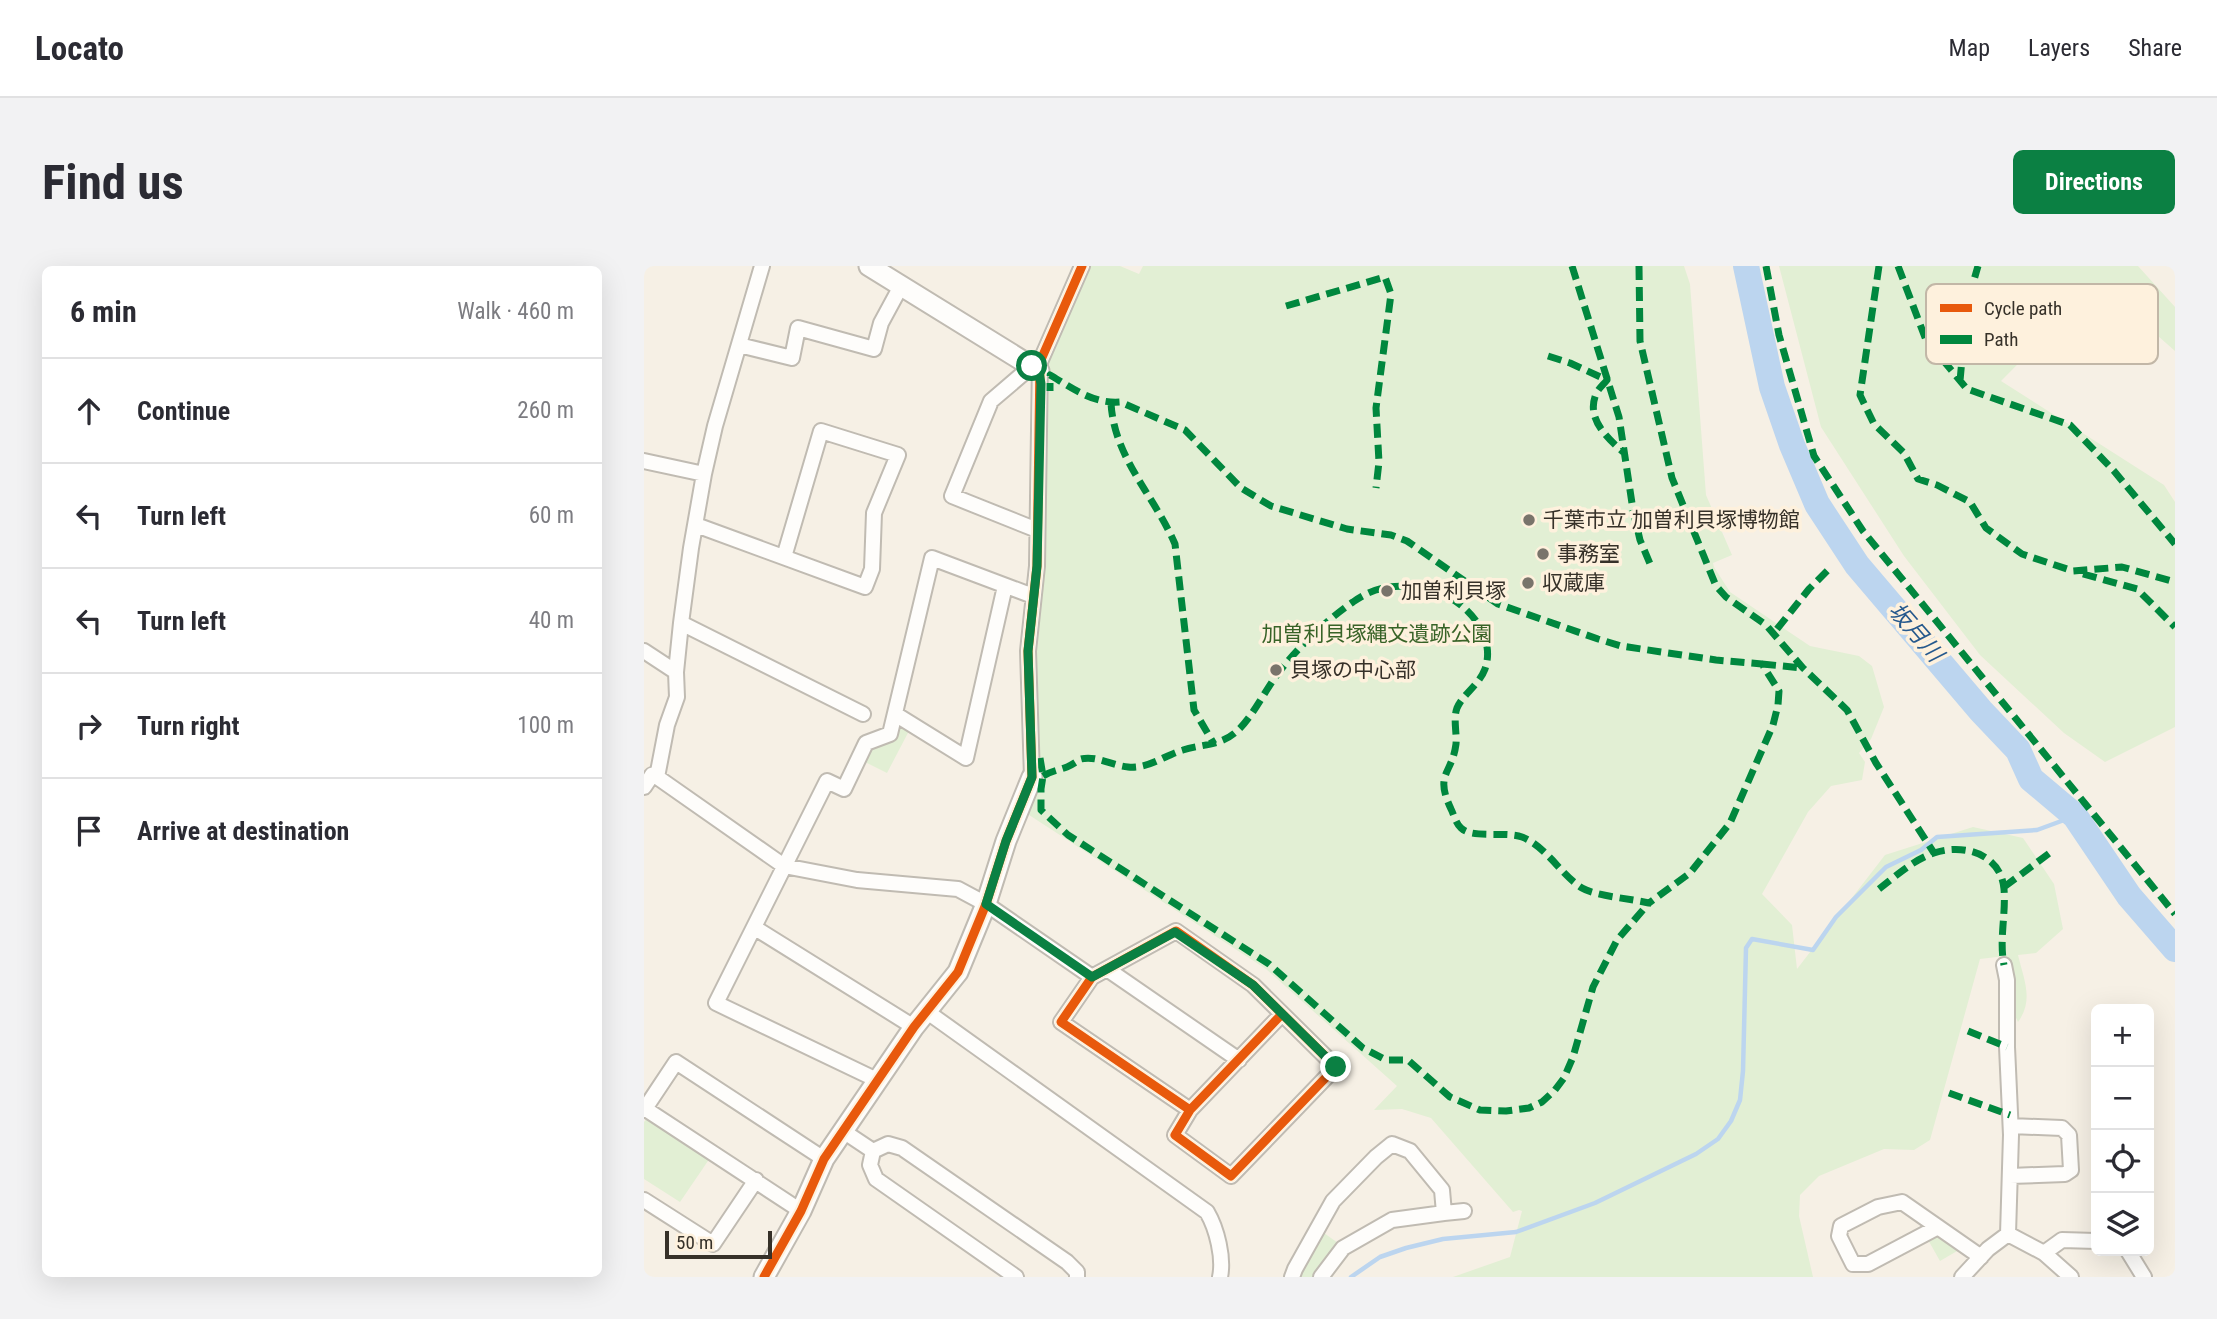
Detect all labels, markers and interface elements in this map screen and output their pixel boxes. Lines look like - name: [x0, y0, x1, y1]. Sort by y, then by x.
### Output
- text: Locato: [35, 29, 124, 68]
- text: Map: [1949, 34, 1990, 62]
- text: Layers: [2028, 34, 2090, 62]
- text: Share: [2128, 34, 2182, 62]
- button: Directions: [2013, 150, 2175, 214]
- text: Find us: [42, 154, 184, 211]
- legend: [1926, 284, 2158, 364]
- text: 6 min: [70, 294, 137, 329]
- text: Cycle path: [1984, 297, 2062, 320]
- text: Walk · 460 m: [457, 298, 574, 325]
- text: Path: [1984, 328, 2018, 351]
- route start: [1016, 350, 1047, 381]
- icon: ahead: [70, 392, 108, 430]
- text: Continue: [137, 396, 230, 426]
- text: 260 m: [517, 397, 574, 424]
- icon: left: [70, 497, 108, 535]
- text: Turn left: [137, 501, 226, 531]
- text: 60 m: [529, 502, 574, 529]
- place label: 千葉市立 加曽利貝塚博物館: [1543, 508, 1800, 532]
- marker: 千葉市立 加曽利貝塚博物館: [1521, 512, 1537, 528]
- place label: 事務室: [1557, 542, 1620, 566]
- marker: 事務室: [1535, 546, 1551, 562]
- place label: 収蔵庫: [1542, 571, 1605, 595]
- marker: 収蔵庫: [1520, 575, 1536, 591]
- place label: 加曽利貝塚: [1401, 579, 1506, 603]
- marker: 加曽利貝塚: [1379, 583, 1395, 599]
- water label: 坂月川: [1883, 597, 1950, 669]
- icon: left: [70, 602, 108, 640]
- text: Turn left: [137, 606, 226, 636]
- text: 40 m: [529, 607, 574, 634]
- park label: 加曽利貝塚縄文遺跡公園: [1262, 622, 1493, 646]
- place label: 貝塚の中心部: [1290, 658, 1416, 682]
- marker: 貝塚の中心部: [1268, 662, 1284, 678]
- icon: right: [70, 707, 108, 745]
- text: Turn right: [137, 711, 239, 741]
- text: 100 m: [517, 712, 574, 739]
- icon: arrive: [70, 812, 108, 850]
- text: Arrive at destination: [137, 816, 349, 846]
- map controls: [2091, 1004, 2154, 1256]
- button: +: [2091, 1004, 2154, 1067]
- route end: [1320, 1051, 1351, 1082]
- button: −: [2091, 1067, 2154, 1130]
- button: locate: [2091, 1130, 2154, 1193]
- button: layers: [2091, 1193, 2154, 1256]
- scale bar: [665, 1228, 772, 1260]
- text: 50 m: [676, 1231, 713, 1254]

